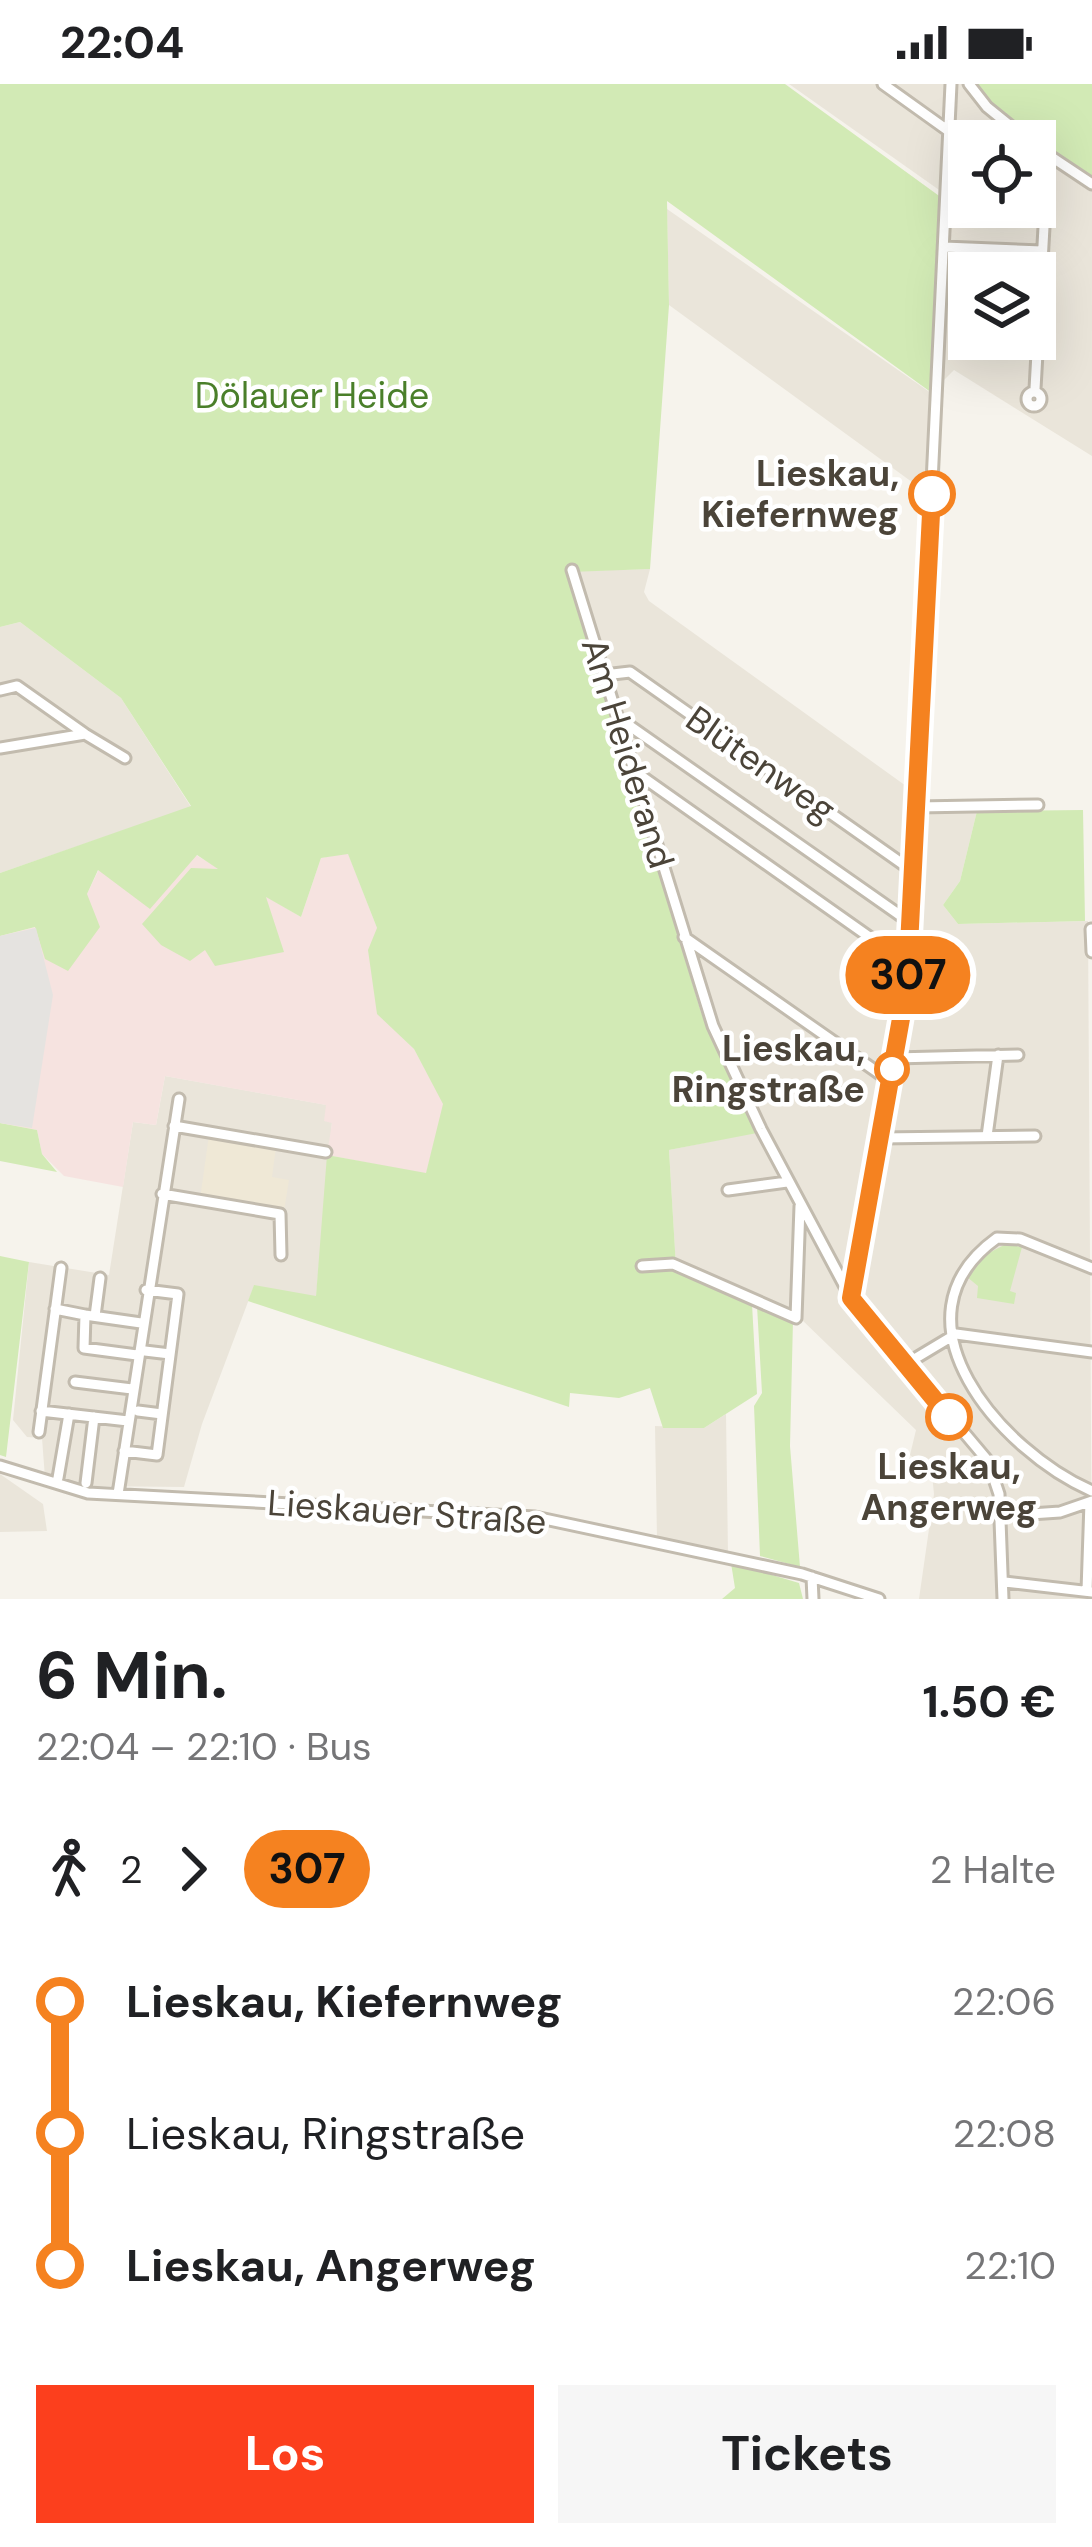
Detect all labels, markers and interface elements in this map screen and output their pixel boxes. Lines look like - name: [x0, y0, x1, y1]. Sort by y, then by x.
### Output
- text: 22:04: [60, 13, 184, 72]
- map controls: [948, 120, 1056, 360]
- button: locate: [948, 120, 1056, 228]
- button: layers: [948, 252, 1056, 360]
- park label: Dölauer Heide: [195, 372, 429, 419]
- place label: Lieskau, Kiefernweg: [701, 450, 899, 538]
- marker: Lieskau, Kiefernweg: [910, 472, 954, 516]
- street label: Am Heiderand: [571, 632, 685, 874]
- street label: Blütenweg: [677, 695, 845, 833]
- line badge: 307: [839, 936, 977, 1014]
- text: 307: [869, 947, 947, 1002]
- place label: Lieskau, Ringstraße: [672, 1025, 865, 1113]
- marker: Lieskau, Ringstraße: [876, 1053, 908, 1085]
- marker: Lieskau, Angerweg: [927, 1395, 971, 1439]
- place label: Lieskau, Angerweg: [861, 1443, 1037, 1531]
- street label: Lieskauer Straße: [266, 1479, 548, 1545]
- text: 6 Min.: [36, 1633, 227, 1718]
- text: 1.50 €: [922, 1672, 1056, 1731]
- text: 22:04 – 22:10 · Bus: [36, 1721, 372, 1772]
- icon: walk: [36, 1836, 102, 1902]
- icon: forward: [160, 1836, 226, 1902]
- text: 307: [268, 1841, 346, 1896]
- text: 2: [120, 1844, 142, 1895]
- text: 2 Halte: [930, 1844, 1056, 1895]
- text: Lieskau, Kiefernweg: [126, 1972, 563, 2031]
- text: 22:06: [952, 1976, 1056, 2027]
- text: Lieskau, Ringstraße: [126, 2104, 525, 2163]
- text: 22:08: [953, 2108, 1056, 2159]
- text: Lieskau, Angerweg: [126, 2236, 536, 2295]
- text: 22:10: [964, 2240, 1056, 2291]
- button: Los: [36, 2385, 534, 2523]
- button: Tickets: [558, 2385, 1056, 2523]

